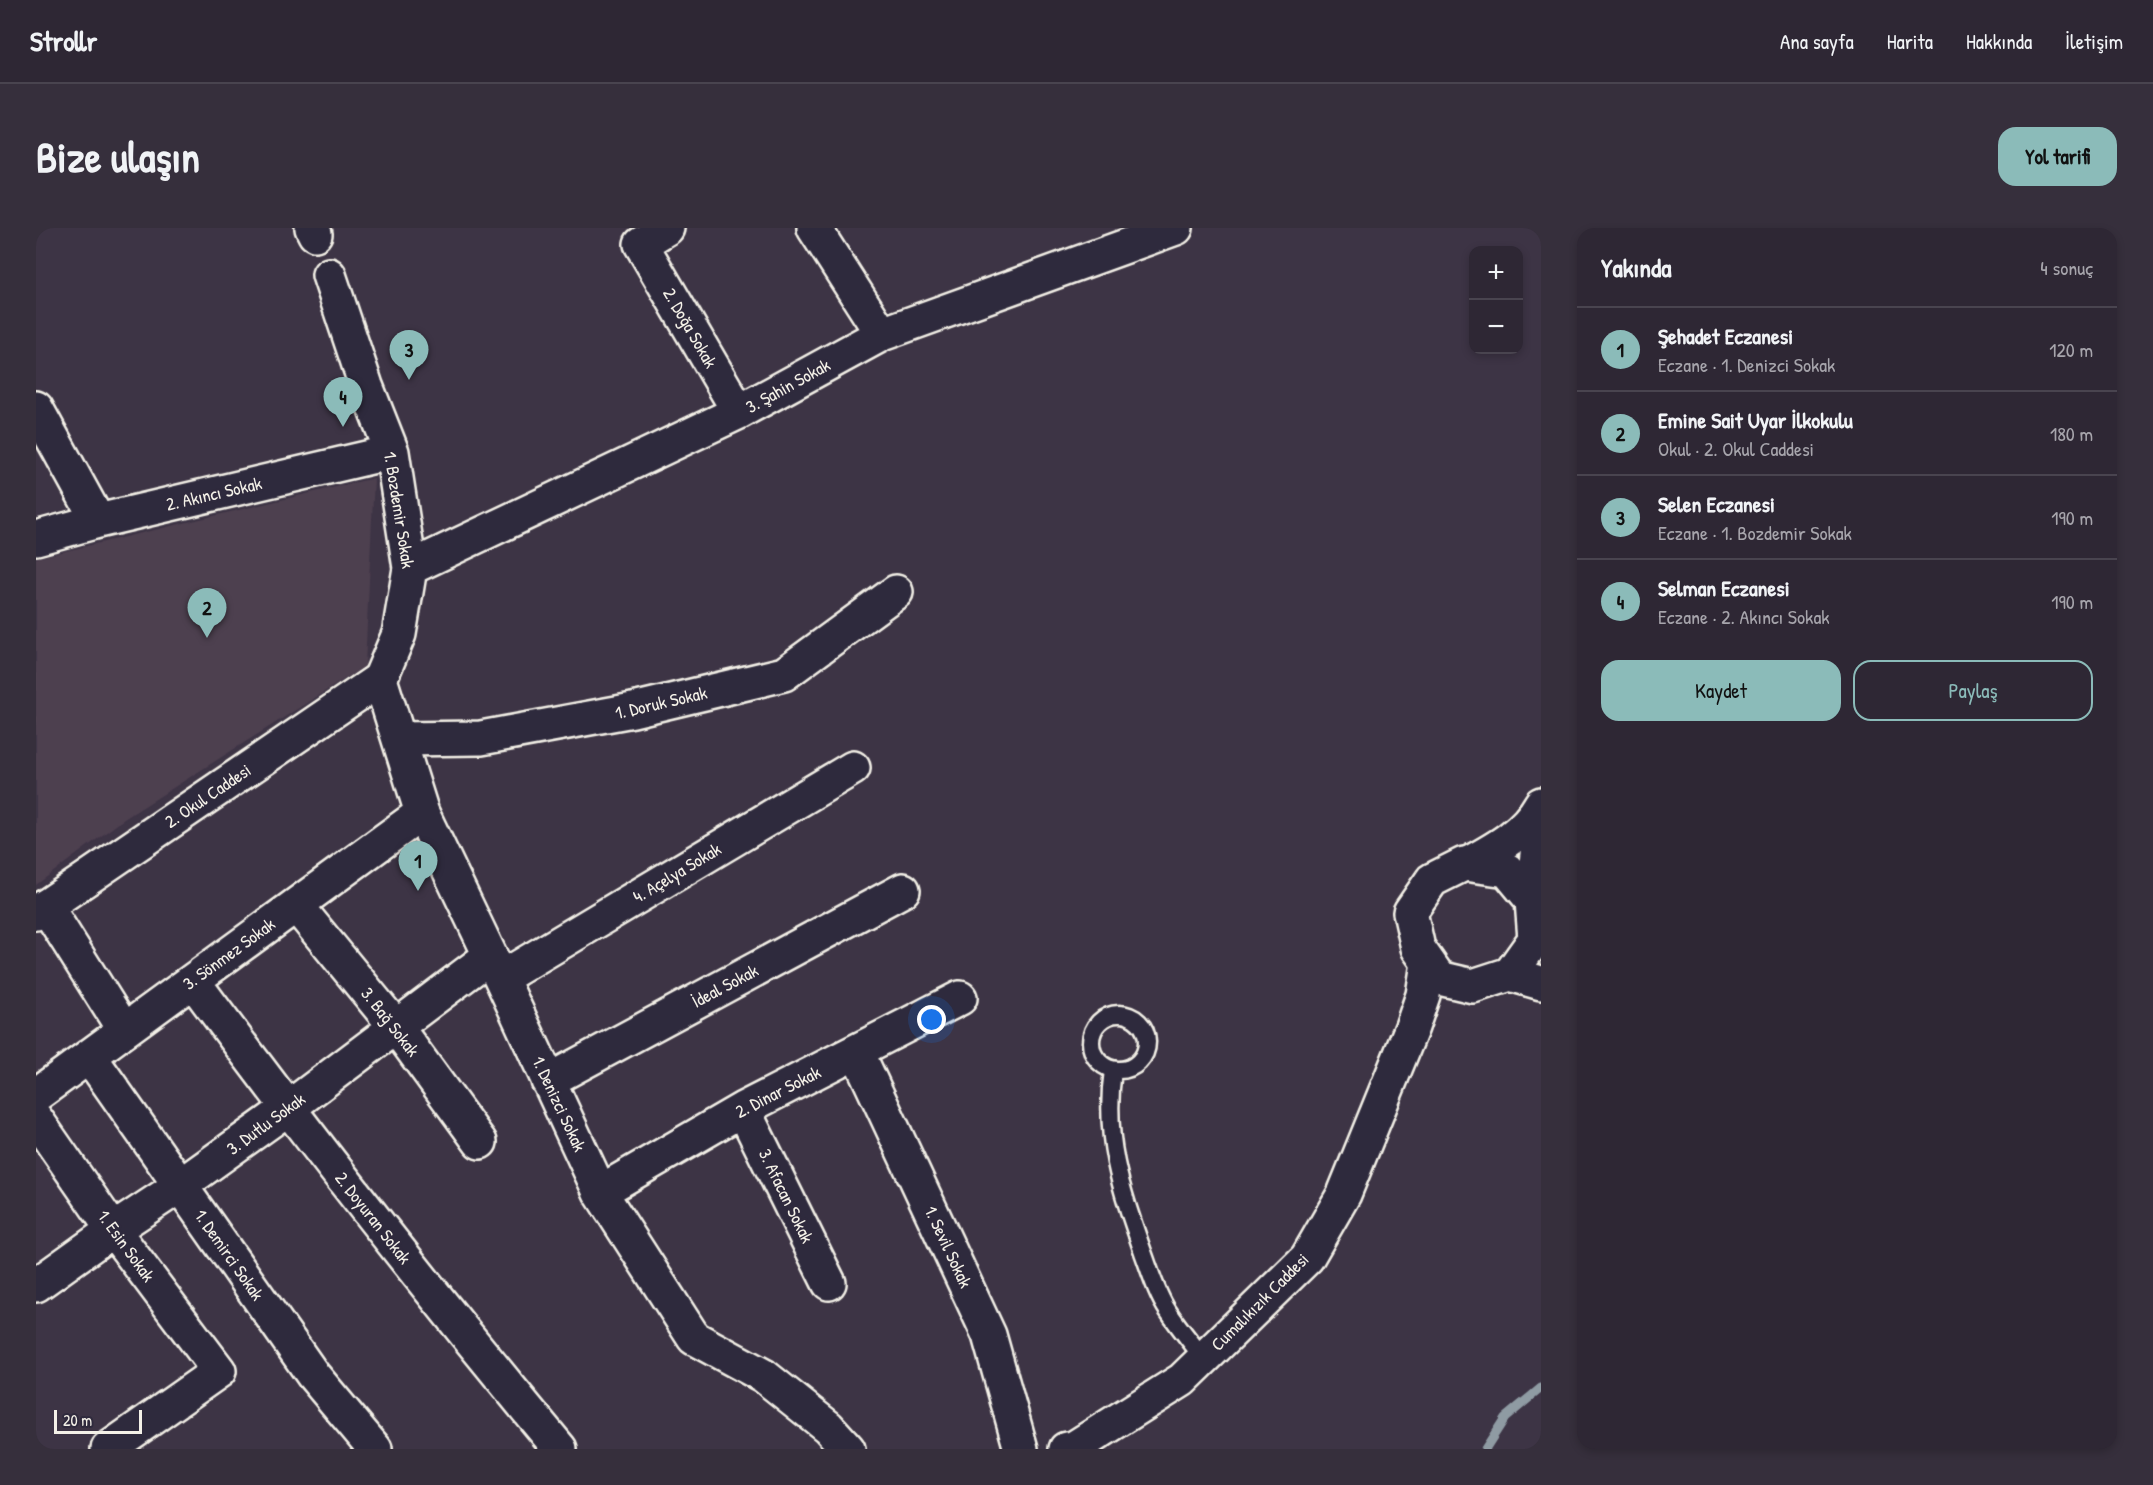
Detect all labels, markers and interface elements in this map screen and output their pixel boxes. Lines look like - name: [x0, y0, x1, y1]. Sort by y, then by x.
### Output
- text: Strollr: [30, 22, 97, 60]
- text: Ana sayfa: [1780, 27, 1854, 56]
- text: Harita: [1887, 27, 1933, 56]
- text: Hakkında: [1966, 27, 2032, 56]
- text: İletişim: [2065, 27, 2123, 56]
- button: Yol tarifi: [1998, 127, 2117, 186]
- text: Bize ulaşın: [36, 128, 200, 185]
- map controls: [1469, 246, 1523, 354]
- button: +: [1469, 246, 1523, 300]
- text: Yakında: [1601, 250, 1671, 285]
- text: 4 sonuç: [2040, 254, 2093, 281]
- street label: 2. Doğa Sokak: [657, 283, 724, 373]
- button: −: [1469, 300, 1523, 354]
- text: Şehadet Eczanesi: [1658, 321, 1793, 351]
- pin: 3: [390, 330, 428, 380]
- text: 1: [1617, 336, 1624, 363]
- text: 120 m: [2049, 336, 2093, 363]
- text: Eczane · 1. Denizci Sokak: [1658, 351, 1835, 378]
- street label: 3. Şahin Sokak: [741, 352, 835, 419]
- pin: 4: [324, 378, 362, 427]
- text: Emine Sait Uyar İlkokulu: [1658, 405, 1853, 435]
- text: 2: [1616, 420, 1625, 447]
- text: 180 m: [2050, 420, 2093, 447]
- text: Okul · 2. Okul Caddesi: [1658, 435, 1814, 462]
- street label: 1. Bozdemir Sokak: [378, 450, 421, 570]
- street label: 2. Akıncı Sokak: [164, 470, 265, 517]
- text: Selen Eczanesi: [1658, 489, 1775, 519]
- text: 3: [1616, 504, 1625, 531]
- text: 190 m: [2051, 504, 2093, 531]
- text: Eczane · 1. Bozdemir Sokak: [1658, 519, 1852, 546]
- text: Selman Eczanesi: [1658, 573, 1790, 603]
- pin: 2: [188, 588, 226, 638]
- text: 4: [1617, 588, 1624, 615]
- text: 190 m: [2051, 588, 2093, 615]
- text: Eczane · 2. Akıncı Sokak: [1658, 603, 1830, 630]
- button: Kaydet: [1601, 660, 1841, 721]
- button: Paylaş: [1853, 660, 2093, 721]
- street label: 1. Doruk Sokak: [612, 680, 710, 725]
- street label: 2. Okul Caddesi: [160, 758, 256, 834]
- street label: 4. Açelya Sokak: [628, 836, 726, 909]
- pin: 1: [398, 842, 437, 891]
- street label: 3. Sönmez Sokak: [177, 911, 280, 996]
- street label: İdeal Sokak: [687, 957, 763, 1013]
- street label: 3. Bağ Sokak: [355, 982, 426, 1062]
- your location: [917, 1005, 946, 1034]
- street label: 1. Denizci Sokak: [526, 1052, 593, 1156]
- street label: 2. Dinar Sokak: [731, 1059, 825, 1124]
- street label: 3. Dutlu Sokak: [221, 1086, 311, 1161]
- street label: 3. Afacan Sokak: [753, 1144, 820, 1248]
- street label: 2. Doyuran Sokak: [329, 1166, 418, 1269]
- street label: 1. Sevil Sokak: [919, 1202, 979, 1292]
- street label: 1. Demirci Sokak: [189, 1204, 270, 1306]
- street label: 1. Esin Sokak: [92, 1205, 161, 1287]
- street label: Cumalıkızık Caddesi: [1205, 1247, 1314, 1356]
- scale bar: [54, 1407, 142, 1434]
- text: 20 m: [63, 1409, 92, 1431]

